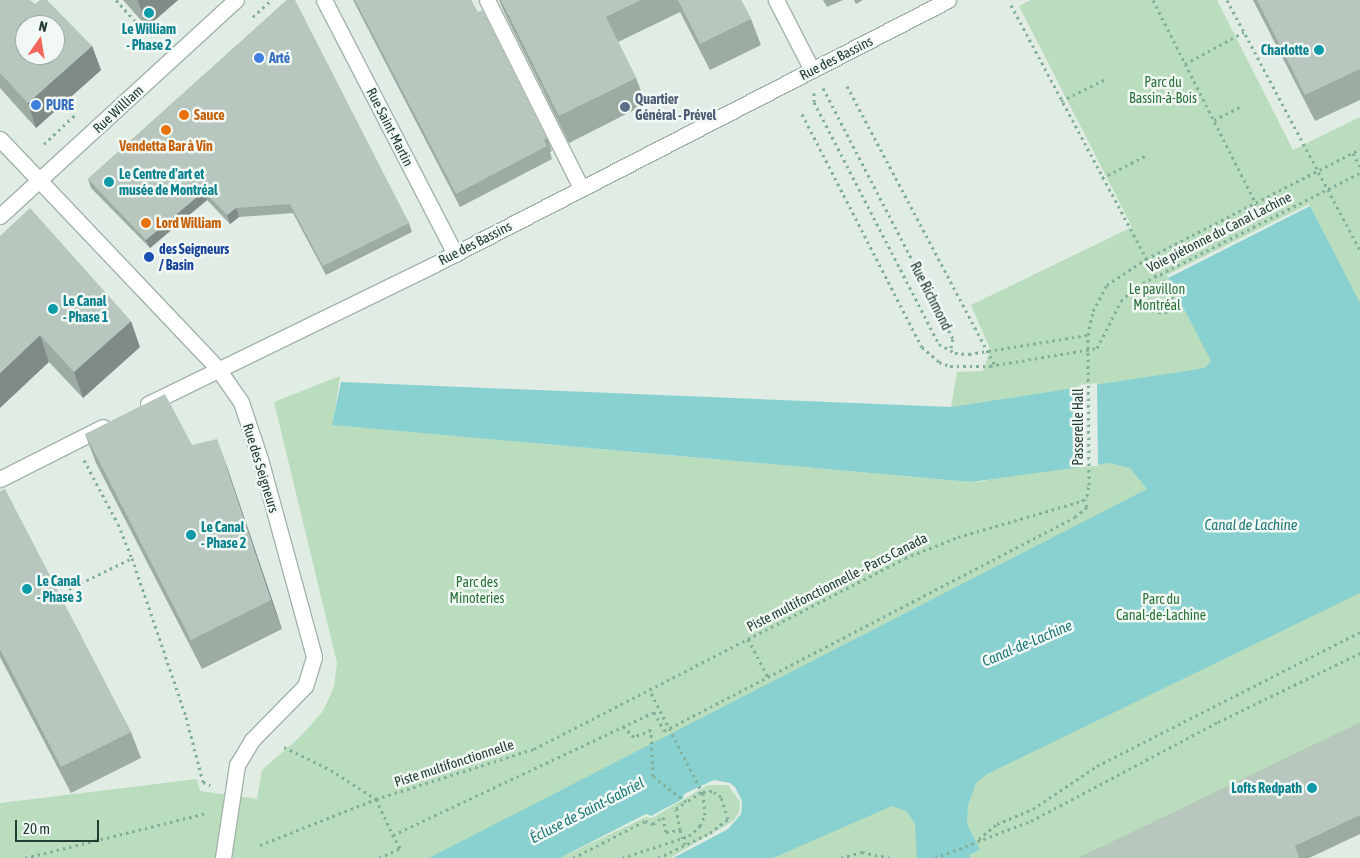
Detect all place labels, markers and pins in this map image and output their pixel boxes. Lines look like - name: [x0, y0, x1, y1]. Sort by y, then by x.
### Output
- marker: Le William - Phase 2: [143, 7, 155, 19]
- place label: Le William - Phase 2: [122, 21, 176, 54]
- place label: Charlotte: [1261, 42, 1309, 58]
- marker: Charlotte: [1313, 44, 1325, 56]
- place label: Arté: [269, 50, 290, 66]
- marker: Arté: [253, 52, 265, 64]
- place label: Quartier Général - Prével: [635, 91, 716, 124]
- place label: PURE: [46, 97, 74, 113]
- marker: PURE: [30, 99, 42, 111]
- marker: Quartier Général - Prével: [619, 101, 631, 113]
- place label: Sauce: [194, 107, 225, 123]
- marker: Sauce: [178, 109, 190, 121]
- marker: Vendetta Bar à Vin: [160, 124, 172, 136]
- place label: Vendetta Bar à Vin: [119, 138, 213, 154]
- place label: Le Centre d'art et musée de Montréal: [119, 166, 218, 198]
- marker: Le Centre d'art et musée de Montréal: [103, 176, 115, 188]
- place label: Lord William: [156, 215, 221, 231]
- marker: Lord William: [140, 217, 152, 229]
- place label: des Seigneurs / Basin: [159, 241, 229, 274]
- marker: des Seigneurs / Basin: [143, 251, 155, 263]
- place label: Le Canal - Phase 1: [63, 293, 108, 326]
- marker: Le Canal - Phase 1: [47, 303, 59, 315]
- place label: Le Canal - Phase 2: [201, 519, 246, 552]
- marker: Le Canal - Phase 2: [185, 529, 197, 541]
- place label: Le Canal - Phase 3: [37, 573, 82, 606]
- marker: Le Canal - Phase 3: [21, 583, 33, 595]
- place label: Lofts Redpath: [1231, 780, 1302, 796]
- marker: Lofts Redpath: [1306, 782, 1318, 794]

